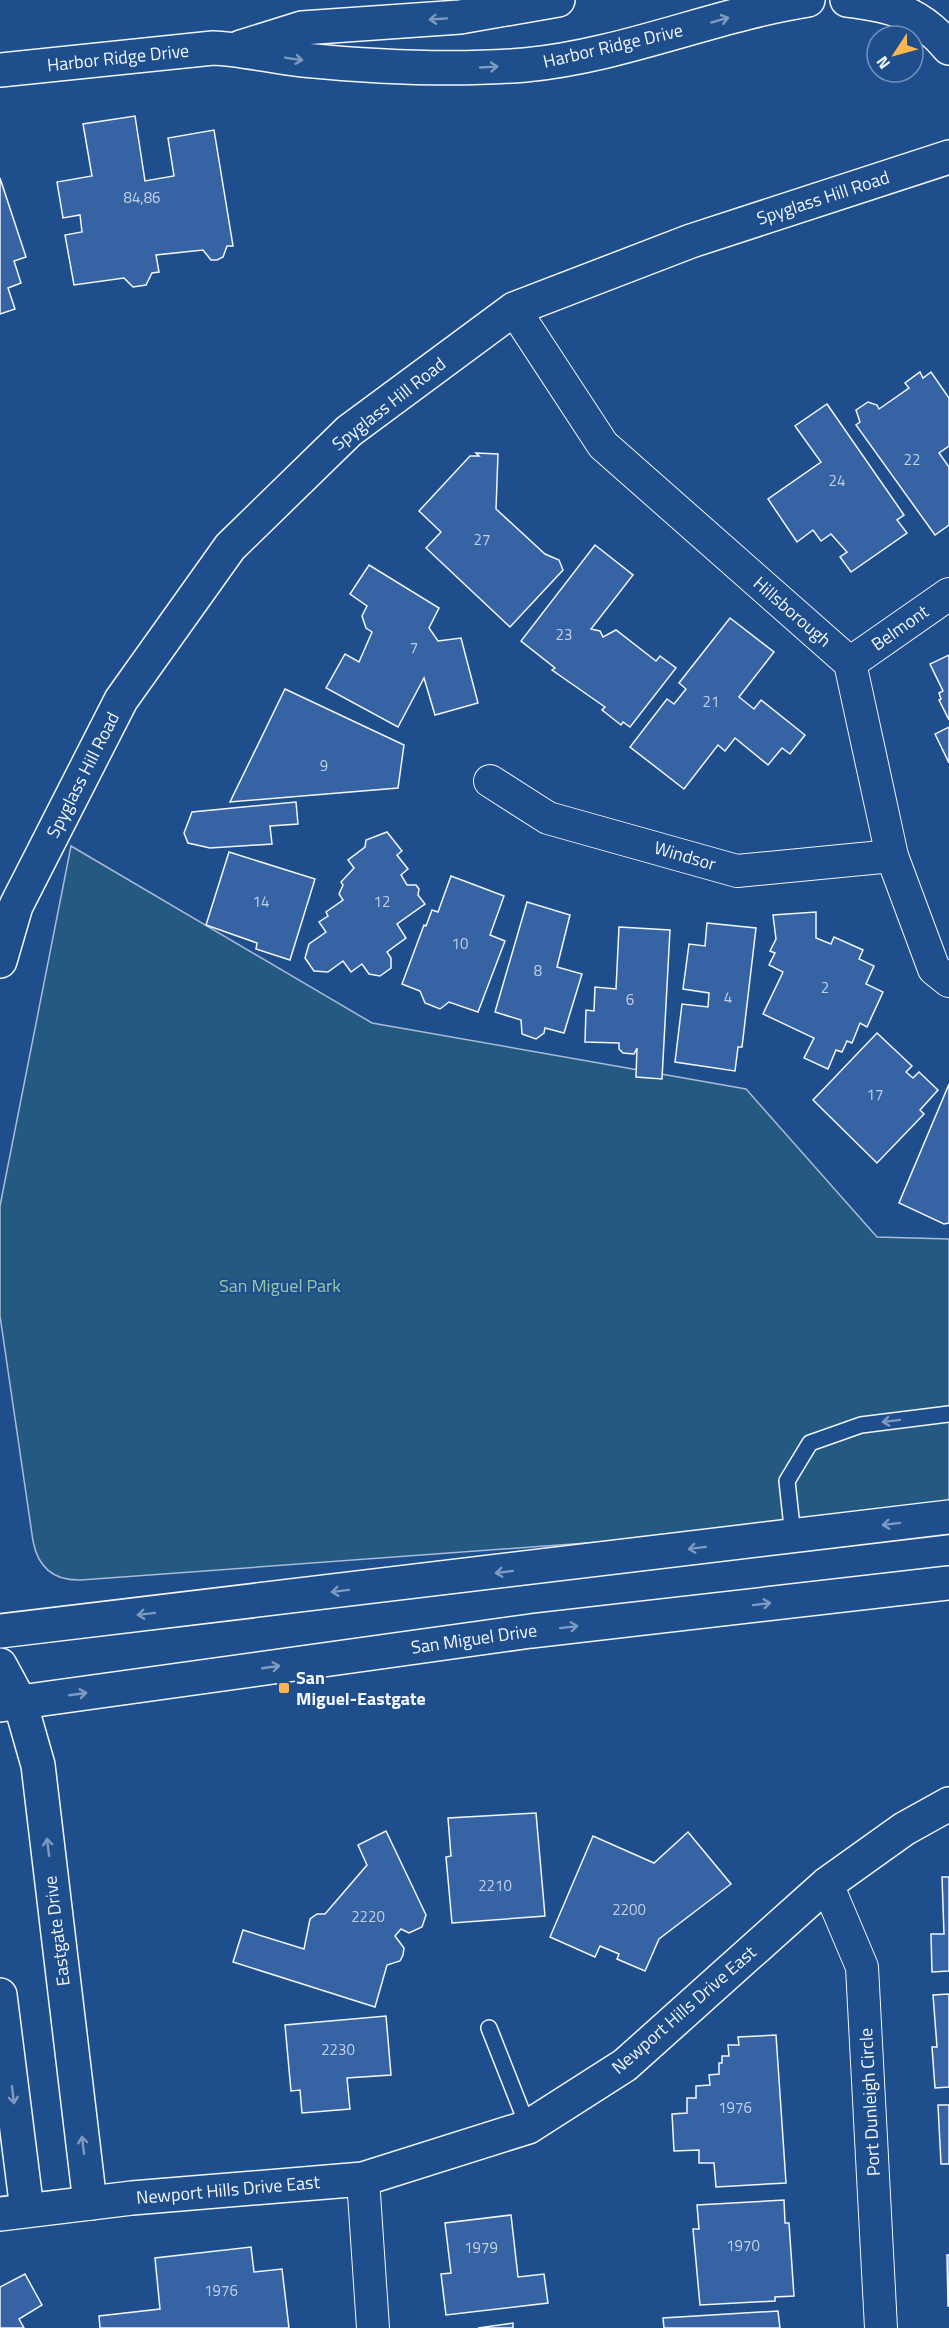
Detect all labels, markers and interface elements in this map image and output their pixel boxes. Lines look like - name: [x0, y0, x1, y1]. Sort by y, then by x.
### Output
- one-way arrow: [429, 14, 449, 25]
- one-way arrow: [711, 14, 730, 25]
- street label: Harbor Ridge Drive: [540, 16, 685, 75]
- north arrow: [865, 24, 925, 84]
- street label: Harbor Ridge Drive: [46, 37, 190, 78]
- text: N: [870, 51, 896, 74]
- one-way arrow: [284, 53, 303, 64]
- one-way arrow: [478, 61, 498, 72]
- street label: Spyglass Hill Road: [753, 163, 893, 232]
- house number: 84,86: [124, 186, 160, 209]
- street label: Spyglass Hill Road: [326, 350, 451, 457]
- house number: 22: [904, 448, 920, 471]
- house number: 24: [829, 469, 845, 492]
- house number: 27: [474, 528, 490, 551]
- street label: Hillsborough: [747, 570, 837, 653]
- street label: Belmont: [865, 598, 935, 657]
- house number: 23: [556, 623, 572, 646]
- house number: 7: [410, 636, 418, 659]
- house number: 21: [703, 690, 719, 713]
- street label: Spyglass Hill Road: [39, 707, 126, 842]
- house number: 9: [320, 754, 328, 777]
- street label: Windsor: [651, 834, 719, 877]
- house number: 14: [253, 890, 269, 913]
- house number: 12: [374, 890, 390, 913]
- house number: 10: [452, 932, 468, 955]
- house number: 8: [534, 959, 542, 982]
- house number: 2: [821, 976, 829, 999]
- house number: 4: [724, 986, 732, 1009]
- house number: 6: [626, 988, 634, 1011]
- house number: 17: [867, 1083, 883, 1106]
- park label: San Miguel Park: [219, 1272, 341, 1299]
- one-way arrow: [882, 1416, 901, 1427]
- one-way arrow: [882, 1519, 901, 1530]
- one-way arrow: [688, 1543, 708, 1554]
- one-way arrow: [494, 1566, 514, 1577]
- one-way arrow: [331, 1586, 350, 1597]
- one-way arrow: [752, 1598, 772, 1609]
- one-way arrow: [137, 1609, 157, 1620]
- street label: San Miguel Drive: [409, 1616, 539, 1661]
- one-way arrow: [558, 1621, 578, 1632]
- one-way arrow: [261, 1661, 281, 1672]
- place label: San Miguel-Eastgate: [296, 1664, 426, 1712]
- marker: San Miguel-Eastgate: [277, 1681, 291, 1695]
- one-way arrow: [68, 1688, 88, 1699]
- one-way arrow: [42, 1838, 53, 1858]
- street label: Eastgate Drive: [36, 1874, 77, 1988]
- house number: 2210: [478, 1874, 512, 1897]
- house number: 2200: [612, 1898, 646, 1921]
- house number: 2220: [351, 1905, 385, 1928]
- street label: Newport Hills Drive East: [605, 1939, 762, 2080]
- street label: Port Dunleigh Circle: [852, 2027, 887, 2177]
- house number: 2230: [321, 2038, 355, 2061]
- one-way arrow: [8, 2085, 19, 2104]
- house number: 1976: [718, 2096, 752, 2119]
- one-way arrow: [77, 2136, 88, 2156]
- street label: Newport Hills Drive East: [135, 2168, 321, 2211]
- house number: 1970: [726, 2234, 760, 2257]
- house number: 1979: [464, 2236, 498, 2259]
- house number: 1976: [204, 2279, 238, 2302]

